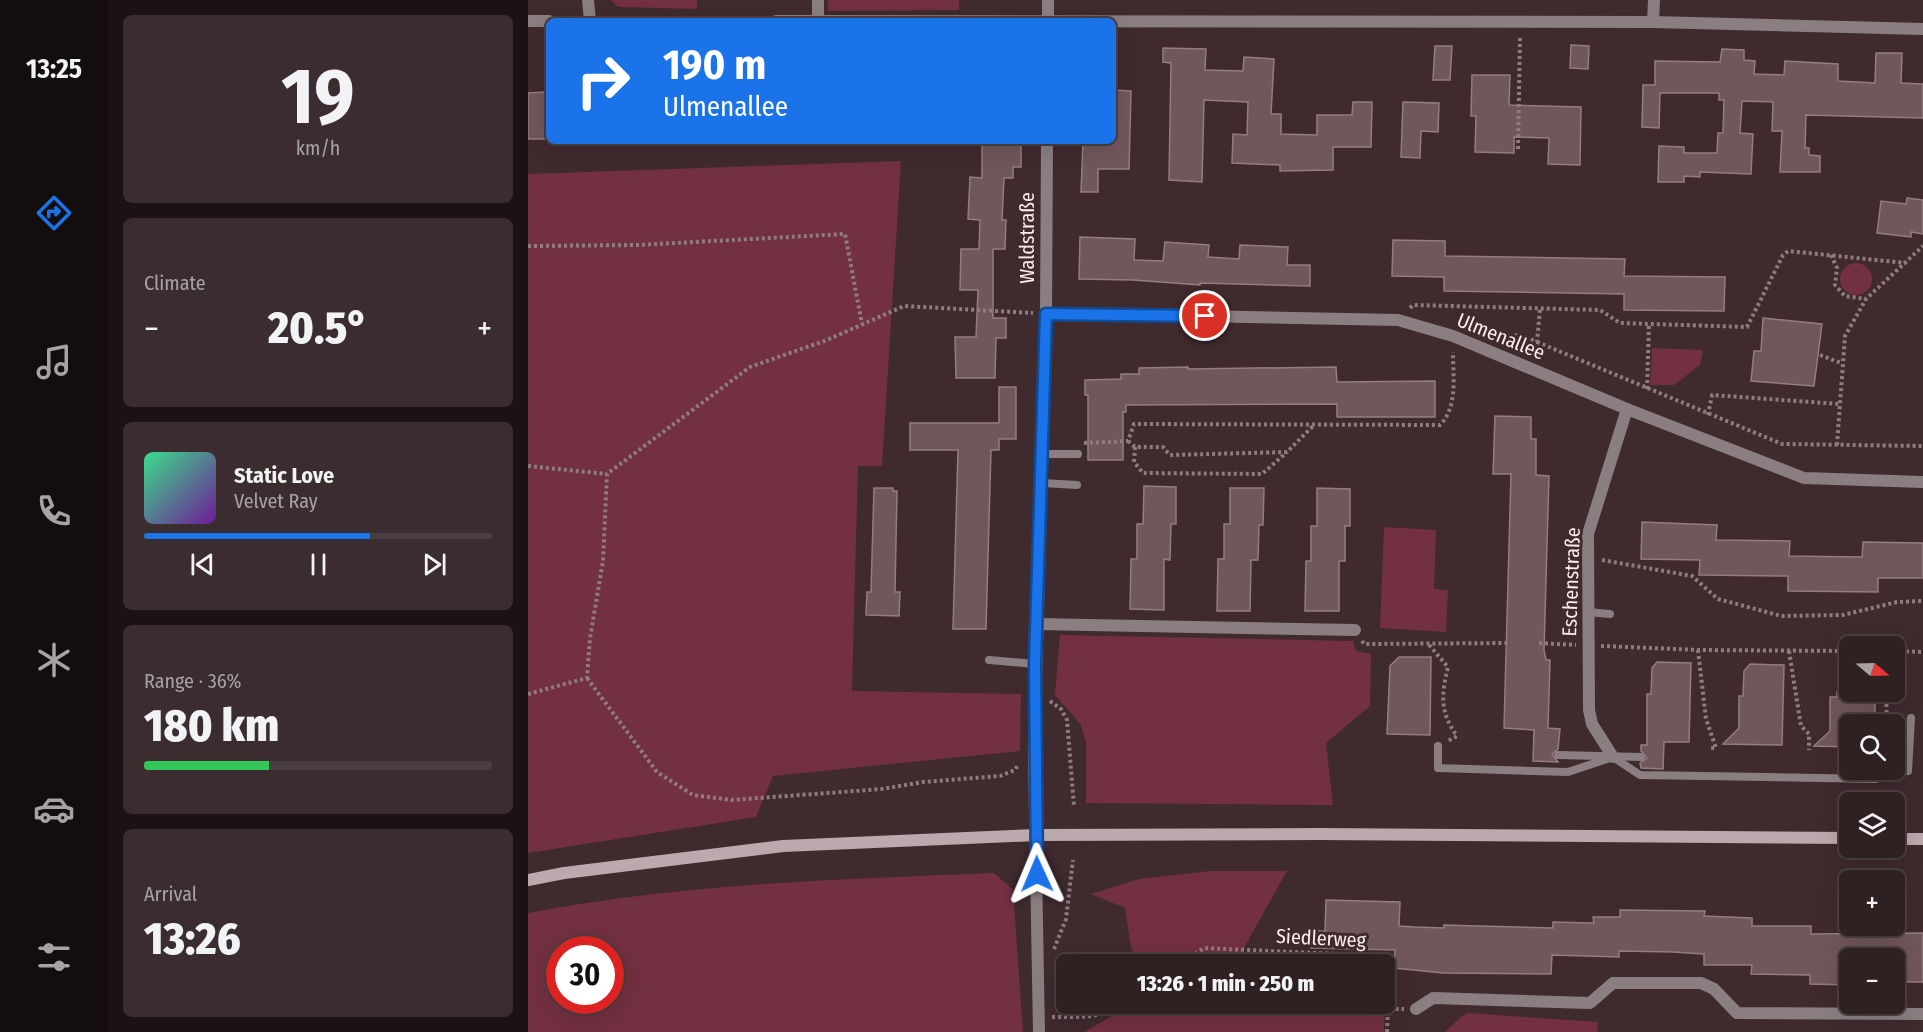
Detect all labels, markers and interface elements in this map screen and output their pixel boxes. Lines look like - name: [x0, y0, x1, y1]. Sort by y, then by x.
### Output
- text: 190 m: [663, 40, 766, 90]
- icon: right: [564, 42, 642, 120]
- text: 19: [281, 50, 355, 144]
- text: 13:25: [26, 53, 82, 85]
- text: Ulmenallee: [663, 91, 788, 123]
- text: km/h: [296, 136, 340, 160]
- icon: directions: [33, 192, 75, 234]
- street label: Waldstraße: [1015, 192, 1039, 284]
- text: Climate: [144, 271, 206, 295]
- pin: [1179, 290, 1230, 341]
- icon: arrive: [1188, 299, 1221, 332]
- text: 20.5°: [268, 301, 368, 355]
- street label: Ulmenallee: [1454, 308, 1548, 364]
- text: −: [144, 309, 159, 349]
- text: +: [477, 309, 492, 349]
- icon: music: [33, 341, 75, 383]
- text: Static Love: [234, 462, 334, 489]
- text: Velvet Ray: [234, 489, 318, 513]
- icon: phone: [33, 490, 75, 532]
- street label: Eschenstraße: [1557, 527, 1585, 637]
- icon: previous: [186, 548, 219, 581]
- icon: pause: [302, 548, 335, 581]
- icon: next: [418, 548, 451, 581]
- north arrow: [1839, 636, 1905, 702]
- map controls: [1839, 636, 1905, 1014]
- icon: climate: [33, 639, 75, 681]
- text: Range · 36%: [144, 669, 242, 693]
- text: 180 km: [144, 699, 279, 753]
- button: search: [1839, 714, 1905, 780]
- icon: car: [33, 788, 75, 830]
- button: layers: [1839, 792, 1905, 858]
- position arrow: [1005, 842, 1069, 906]
- button: +: [1839, 870, 1905, 936]
- text: Arrival: [144, 882, 197, 906]
- text: 13:26: [144, 912, 241, 966]
- street label: Siedlerweg: [1275, 924, 1367, 952]
- icon: filters: [33, 936, 75, 978]
- speed limit sign: 30: [546, 936, 624, 1014]
- button: −: [1839, 948, 1905, 1014]
- text: 13:26 · 1 min · 250 m: [1137, 970, 1314, 997]

